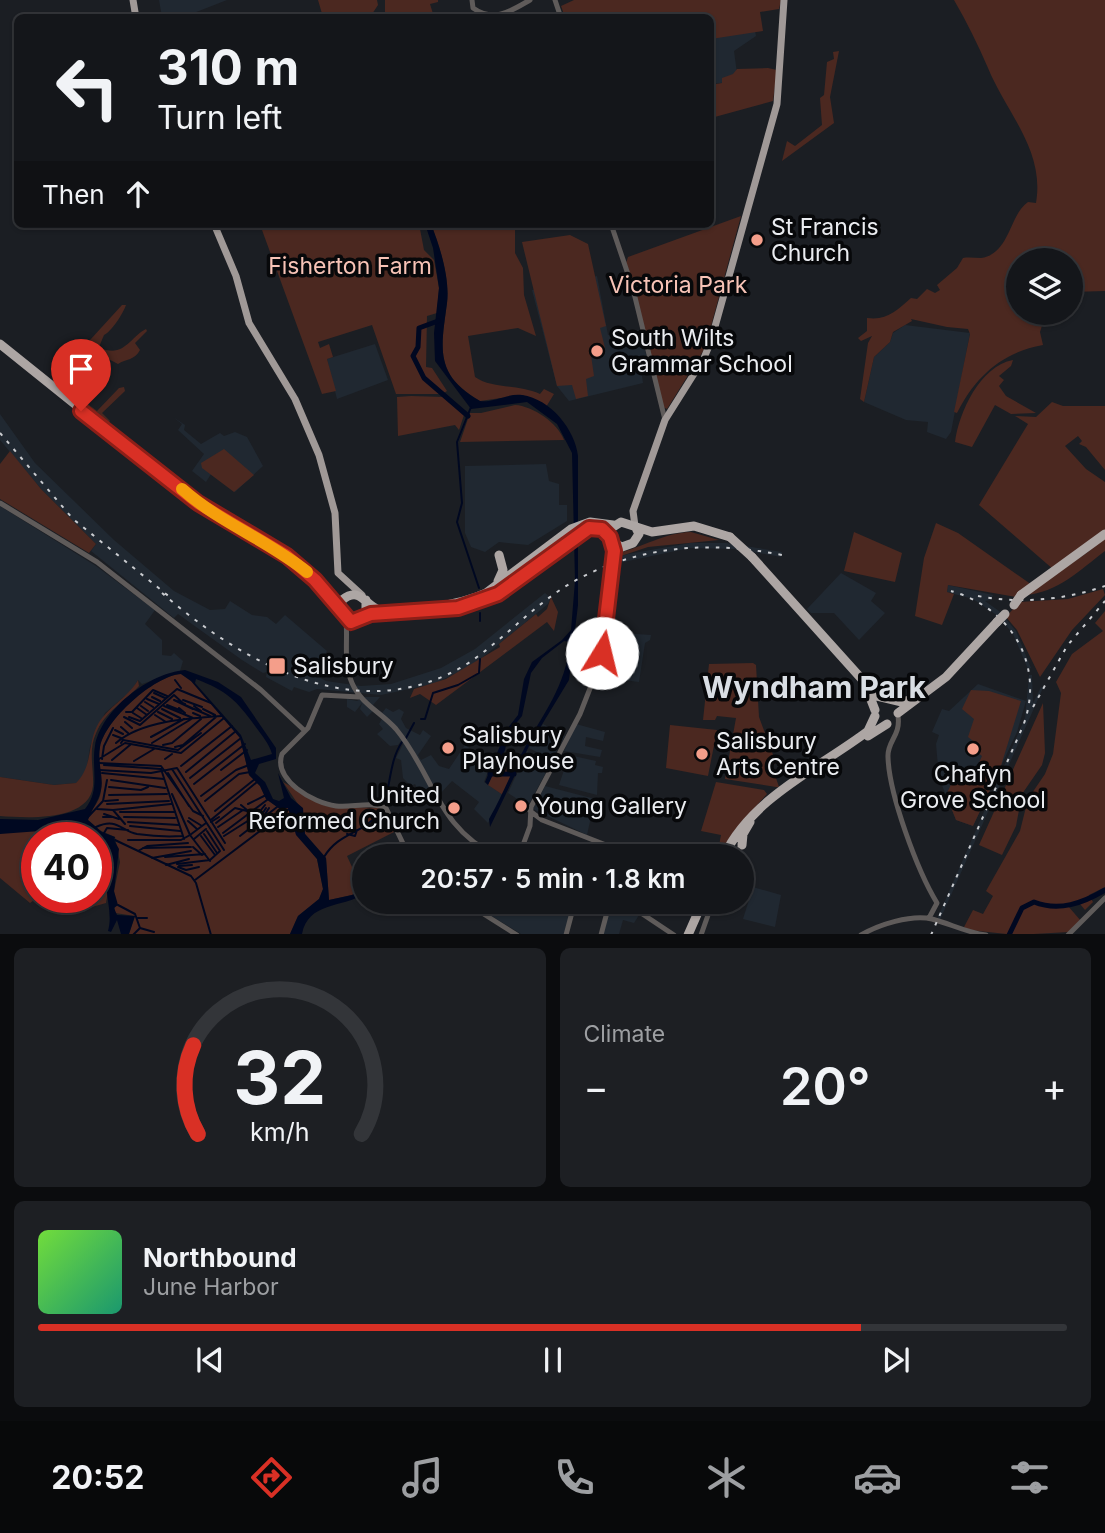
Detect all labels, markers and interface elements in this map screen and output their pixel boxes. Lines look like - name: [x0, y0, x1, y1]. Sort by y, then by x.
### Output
- text: 310 m: [157, 38, 299, 97]
- icon: left: [42, 42, 133, 133]
- text: Turn left: [157, 98, 282, 137]
- icon: ahead: [119, 175, 157, 213]
- text: Then: [42, 179, 105, 210]
- place label: St Francis Church: [771, 213, 879, 267]
- marker: St Francis Church: [749, 232, 765, 248]
- map controls: [1006, 248, 1083, 325]
- button: layers: [1006, 248, 1083, 325]
- park label: Fisherton Farm: [268, 252, 432, 280]
- park label: Victoria Park: [609, 271, 748, 299]
- place label: South Wilts Grammar School: [611, 324, 793, 378]
- pin: [51, 339, 111, 411]
- marker: South Wilts Grammar School: [589, 343, 605, 359]
- icon: arrive: [62, 350, 100, 388]
- position arrow: [565, 616, 639, 690]
- place label: Salisbury: [293, 652, 394, 680]
- marker: Salisbury: [267, 656, 287, 676]
- district label: Wyndham Park: [702, 669, 927, 705]
- place label: Salisbury Playhouse: [462, 721, 574, 775]
- place label: Salisbury Arts Centre: [716, 727, 840, 781]
- marker: Salisbury Playhouse: [440, 740, 456, 756]
- marker: Chafyn Grove School: [965, 741, 981, 757]
- marker: Salisbury Arts Centre: [694, 746, 710, 762]
- place label: Chafyn Grove School: [900, 760, 1046, 814]
- place label: United Reformed Church: [248, 781, 440, 835]
- place label: Young Gallery: [535, 792, 687, 820]
- marker: Young Gallery: [513, 798, 529, 814]
- marker: United Reformed Church: [446, 800, 462, 816]
- speed limit sign: 40: [21, 822, 112, 913]
- text: 20:57 · 5 min · 1.8 km: [421, 863, 685, 894]
- text: Climate: [584, 1020, 665, 1048]
- text: 32: [233, 1033, 326, 1122]
- text: 20°: [780, 1055, 871, 1118]
- text: −: [584, 1064, 609, 1110]
- text: +: [1042, 1064, 1067, 1110]
- text: km/h: [250, 1116, 309, 1146]
- text: Northbound: [143, 1242, 297, 1273]
- text: June Harbor: [143, 1273, 279, 1301]
- icon: previous: [191, 1341, 229, 1379]
- icon: pause: [534, 1341, 572, 1379]
- icon: next: [877, 1341, 915, 1379]
- icon: directions: [247, 1453, 296, 1502]
- icon: music: [398, 1453, 447, 1502]
- icon: phone: [550, 1453, 599, 1502]
- icon: climate: [702, 1453, 751, 1502]
- icon: car: [853, 1453, 902, 1502]
- icon: filters: [1005, 1453, 1054, 1502]
- text: 20:52: [51, 1458, 144, 1497]

